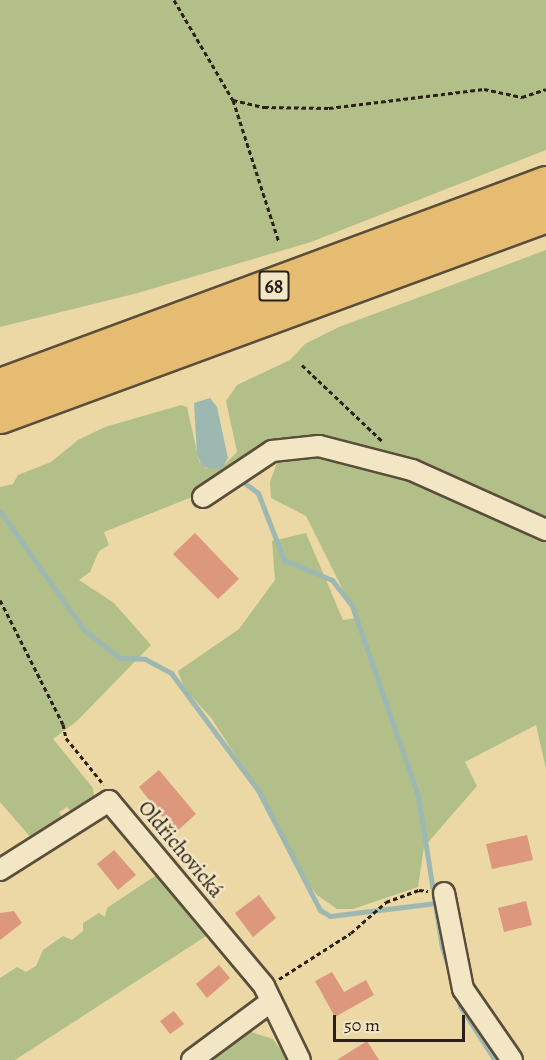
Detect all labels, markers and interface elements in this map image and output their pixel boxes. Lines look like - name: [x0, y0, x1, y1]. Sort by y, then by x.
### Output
- road number: 68: [258, 269, 290, 303]
- street label: Oldřichovická: [133, 795, 229, 903]
- scale bar: [336, 1003, 468, 1041]
- text: 50 m: [344, 1013, 380, 1037]

